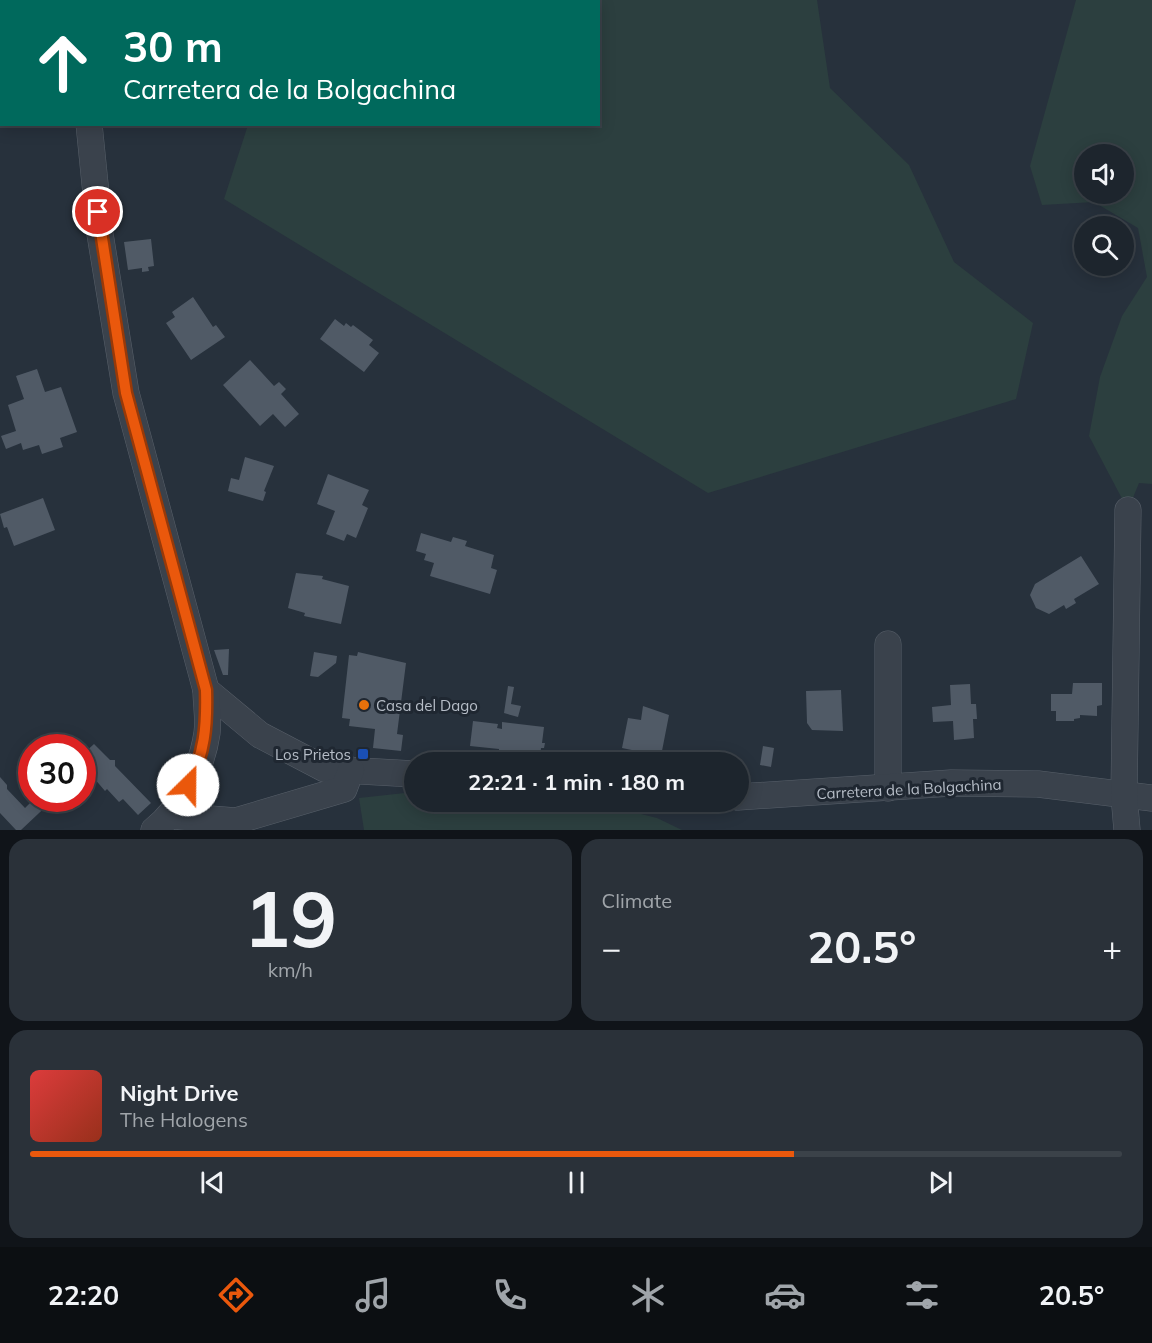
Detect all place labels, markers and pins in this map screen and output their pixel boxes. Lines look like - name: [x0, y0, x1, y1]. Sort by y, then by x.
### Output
- pin: [72, 186, 123, 237]
- place label: Casa del Dago: [376, 696, 478, 715]
- marker: Casa del Dago: [357, 698, 371, 712]
- place label: Los Prietos: [275, 745, 351, 764]
- marker: Los Prietos: [356, 747, 370, 761]

